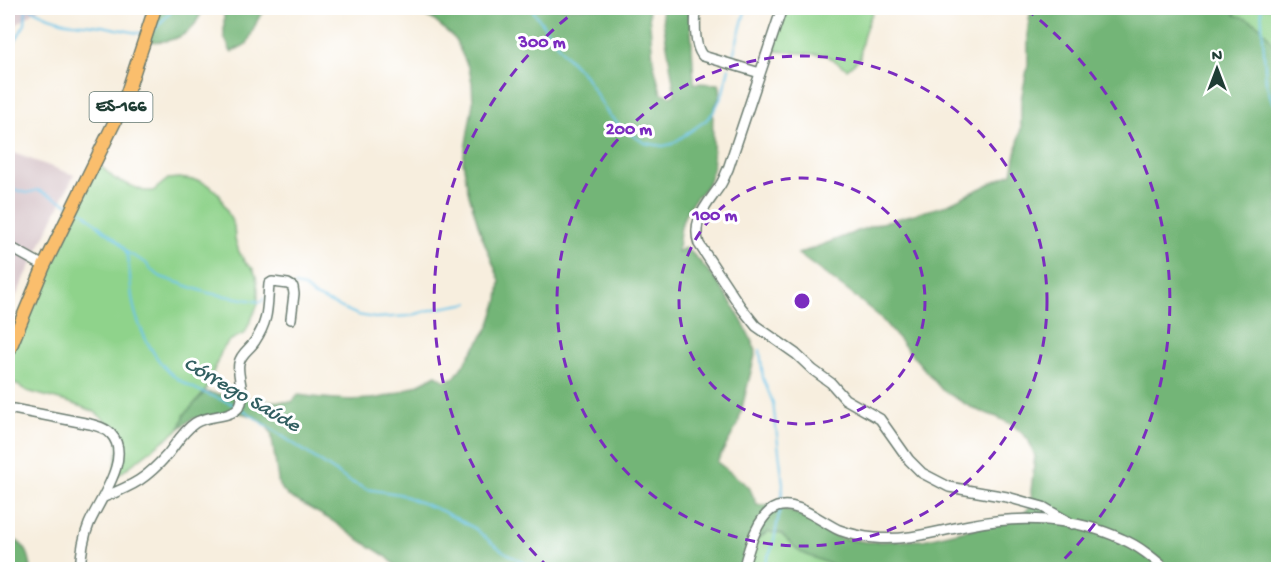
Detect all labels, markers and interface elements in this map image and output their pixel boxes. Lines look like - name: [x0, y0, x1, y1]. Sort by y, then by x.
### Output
- text: 300 m: [518, 33, 566, 54]
- north arrow: [1187, 39, 1247, 99]
- text: N: [1212, 48, 1223, 67]
- road number: ES-166: [90, 92, 152, 122]
- text: 200 m: [606, 120, 652, 141]
- text: 100 m: [692, 206, 738, 227]
- centre of rings: [792, 291, 812, 311]
- water label: Córrego Saúde: [178, 353, 305, 440]

